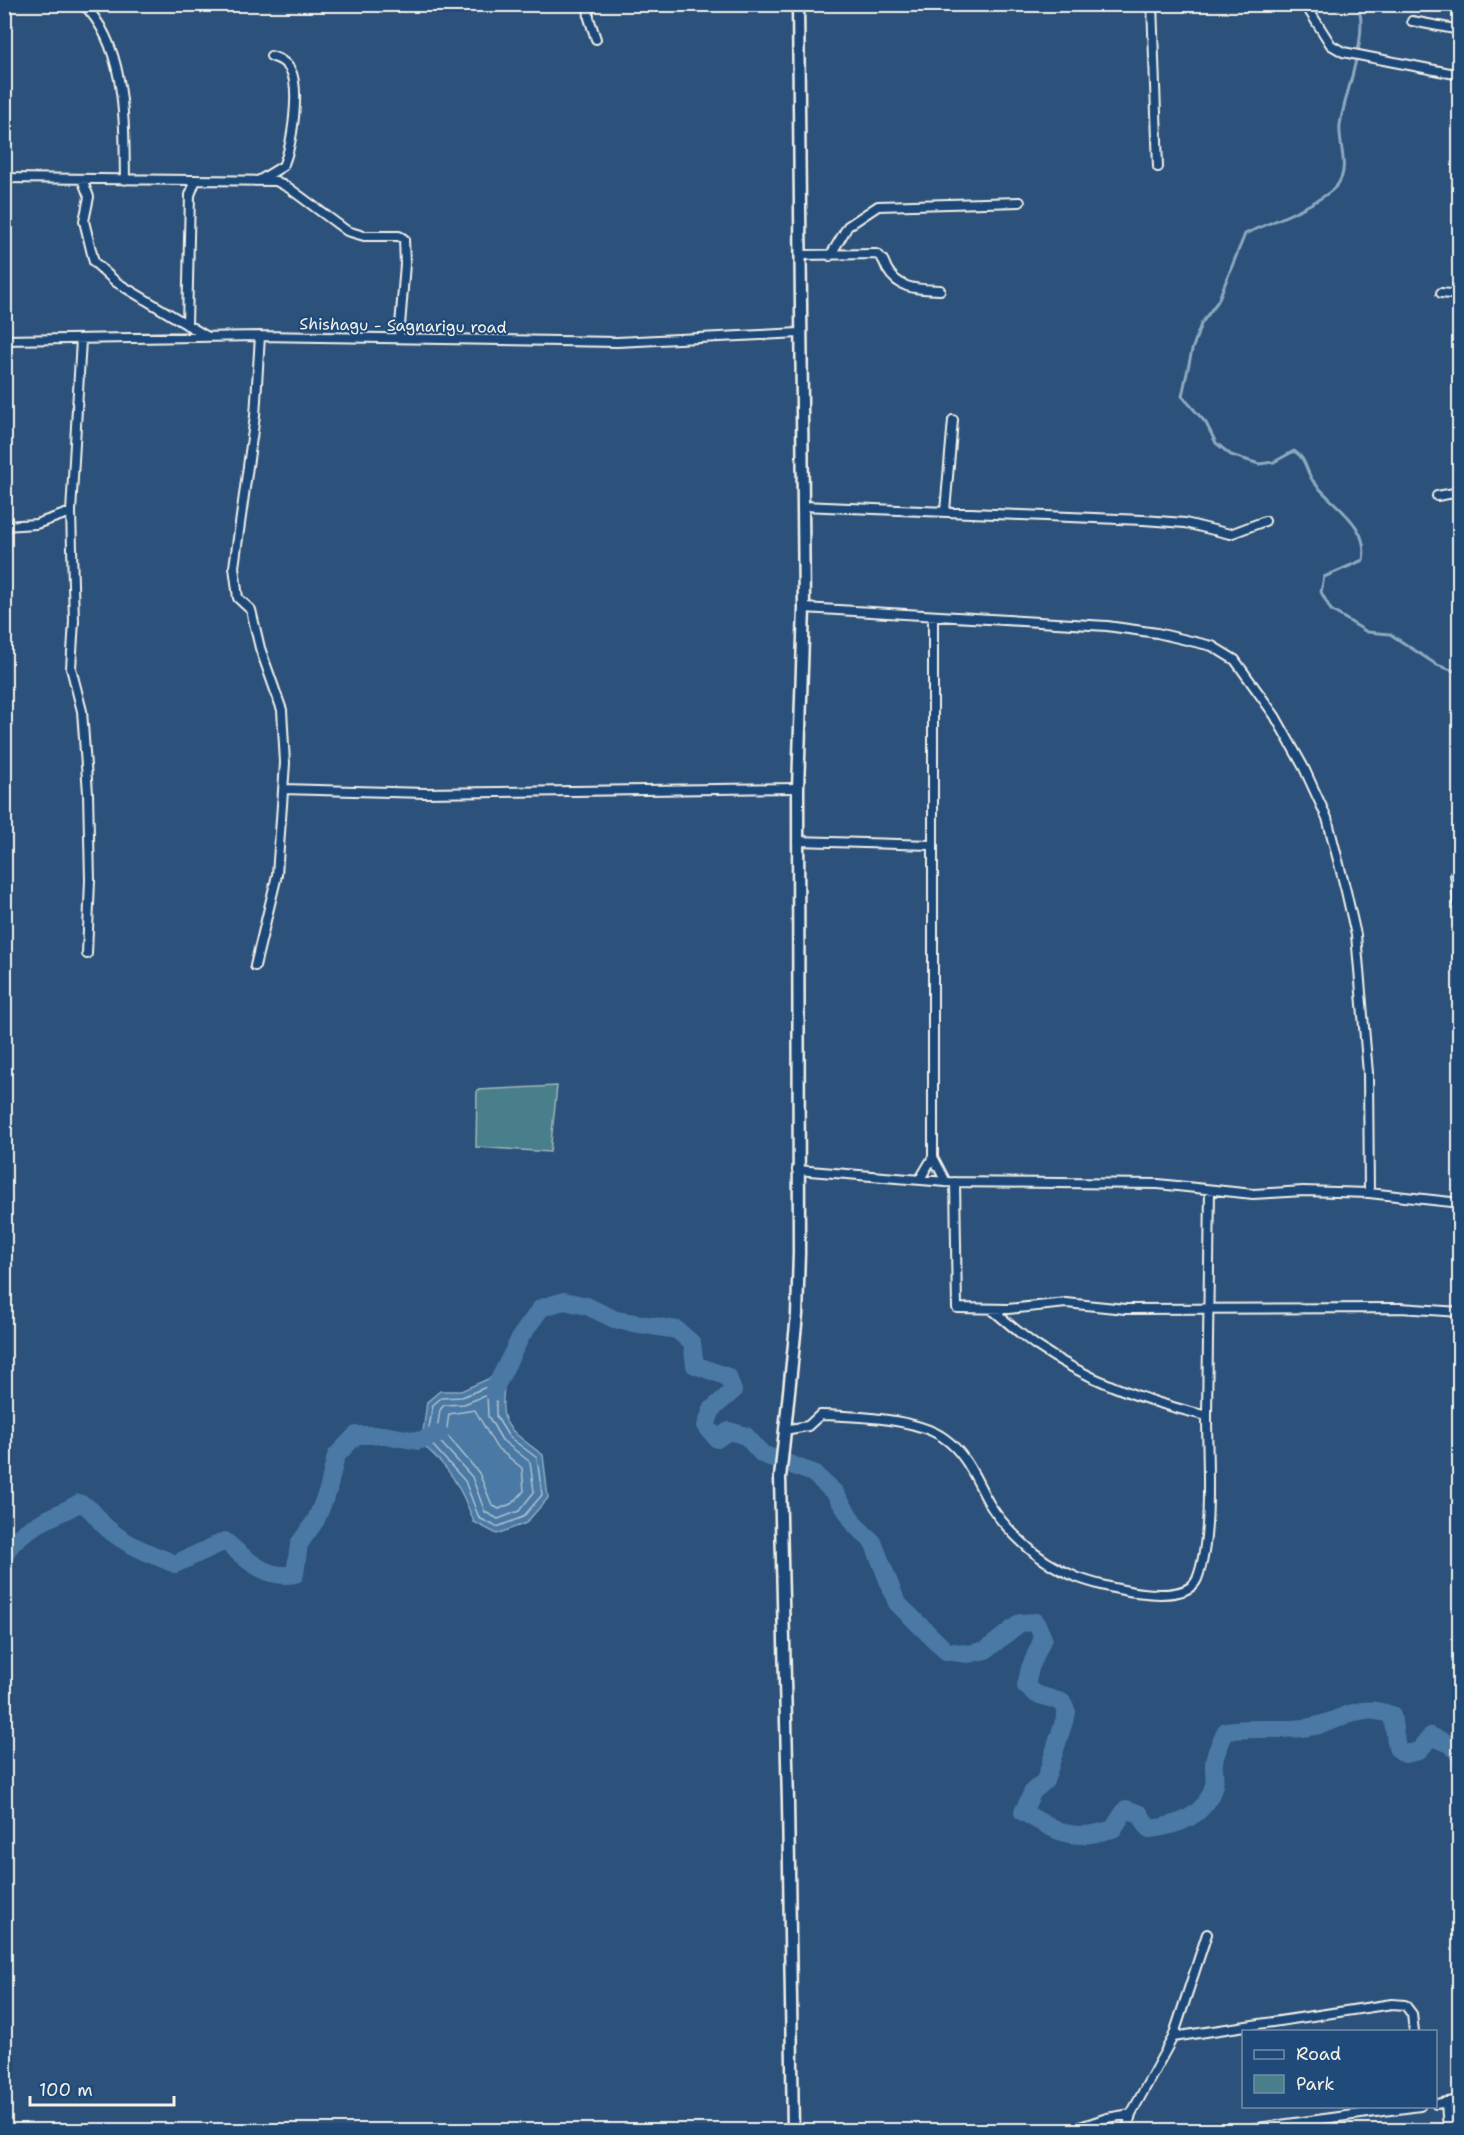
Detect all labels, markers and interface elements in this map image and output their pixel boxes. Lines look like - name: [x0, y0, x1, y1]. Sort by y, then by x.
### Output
- street label: Shishagu - Sagnarigu road: [299, 313, 507, 338]
- legend: [1242, 2030, 1437, 2108]
- text: Road: [1296, 2042, 1341, 2066]
- scale bar: [30, 2069, 174, 2107]
- text: Park: [1296, 2072, 1335, 2096]
- text: 100 m: [39, 2078, 93, 2102]

